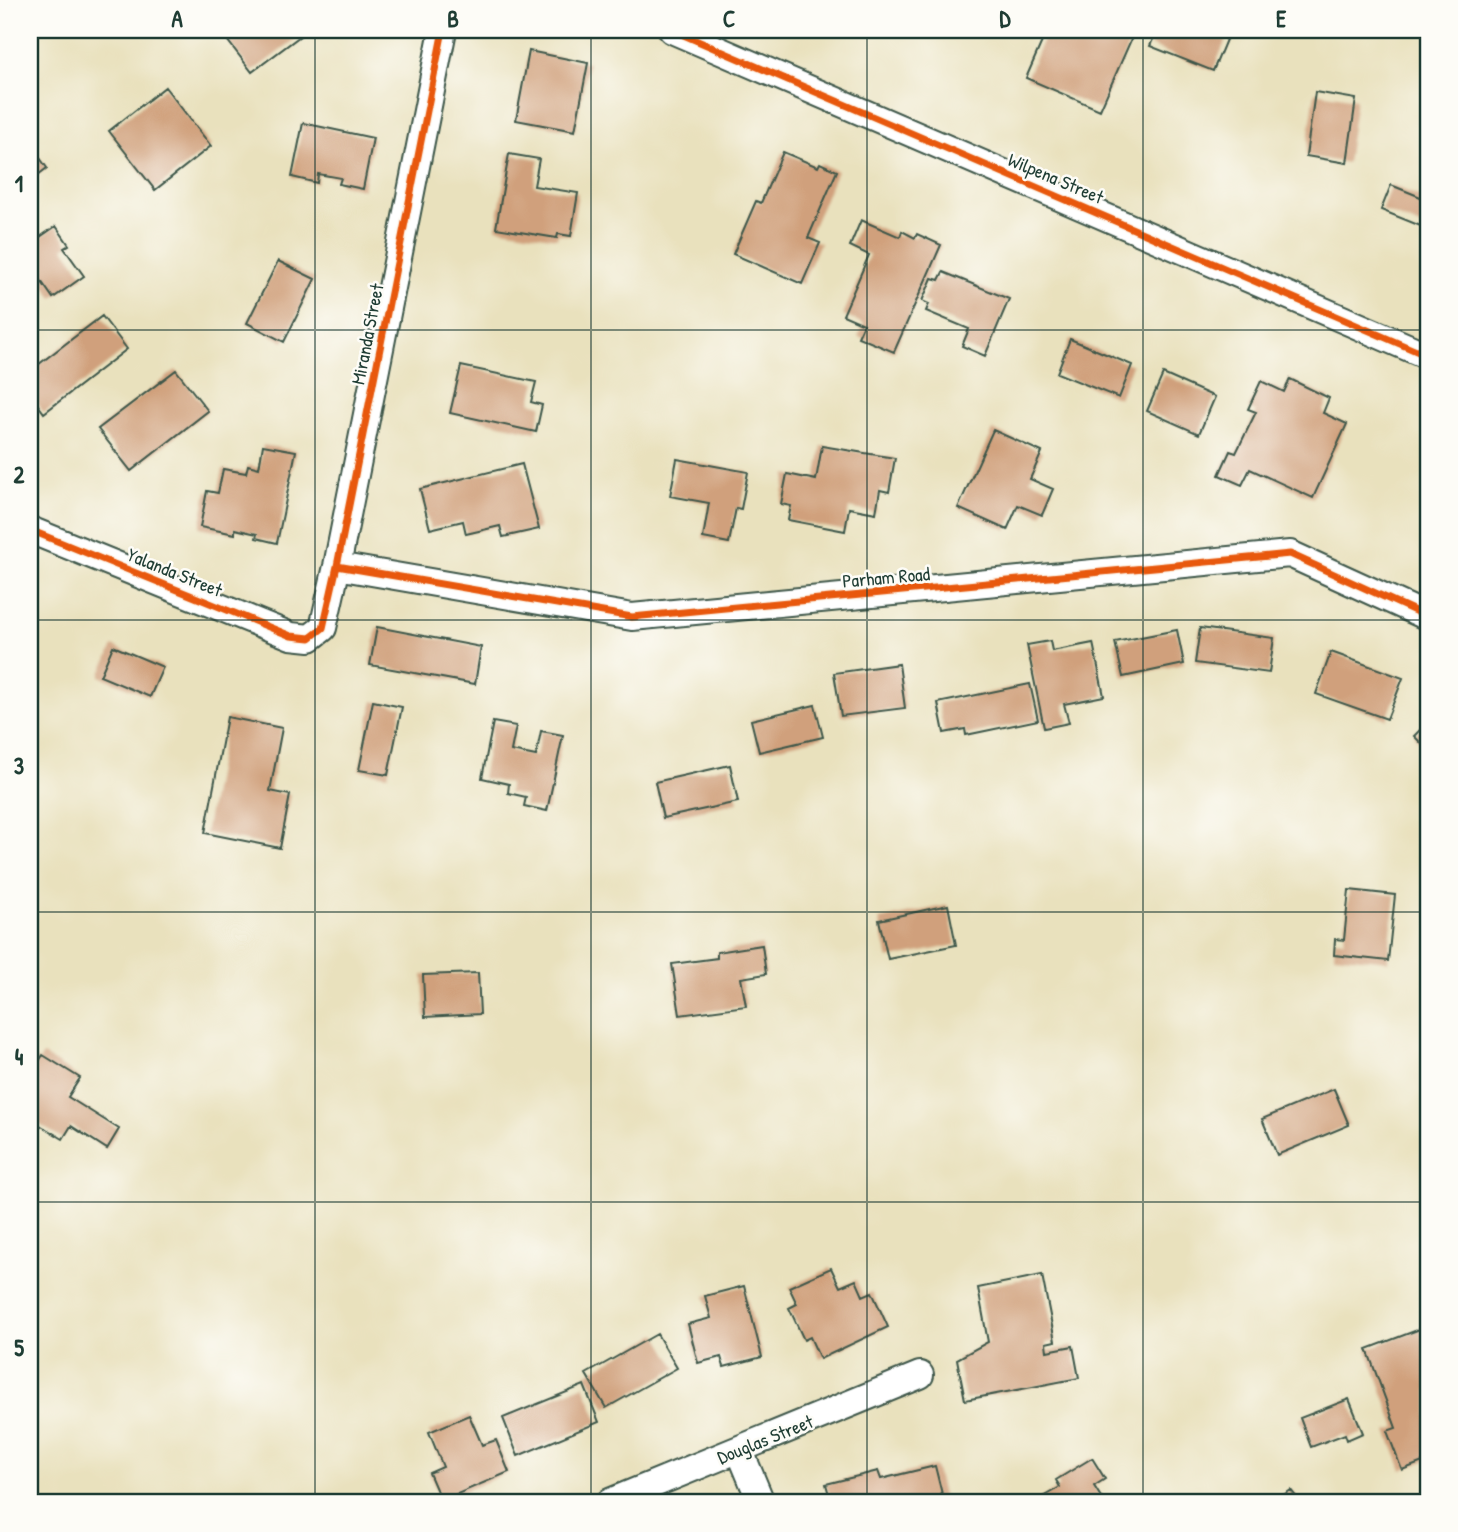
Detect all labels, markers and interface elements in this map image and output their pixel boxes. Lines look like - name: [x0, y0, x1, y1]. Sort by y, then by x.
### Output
- text: A: [171, 3, 183, 34]
- text: B: [447, 3, 459, 34]
- text: C: [723, 3, 735, 34]
- text: D: [1000, 3, 1012, 34]
- text: E: [1276, 3, 1287, 34]
- street label: Wilpena Street: [1004, 146, 1108, 210]
- text: 1: [15, 168, 23, 199]
- street label: Miranda Street: [344, 281, 390, 387]
- text: 2: [14, 459, 25, 490]
- street label: Yalanda Street: [124, 541, 227, 603]
- street label: Parham Road: [841, 560, 931, 594]
- text: 3: [14, 750, 24, 781]
- text: 4: [15, 1041, 24, 1072]
- text: 5: [14, 1332, 24, 1363]
- street label: Douglas Street: [713, 1408, 817, 1470]

